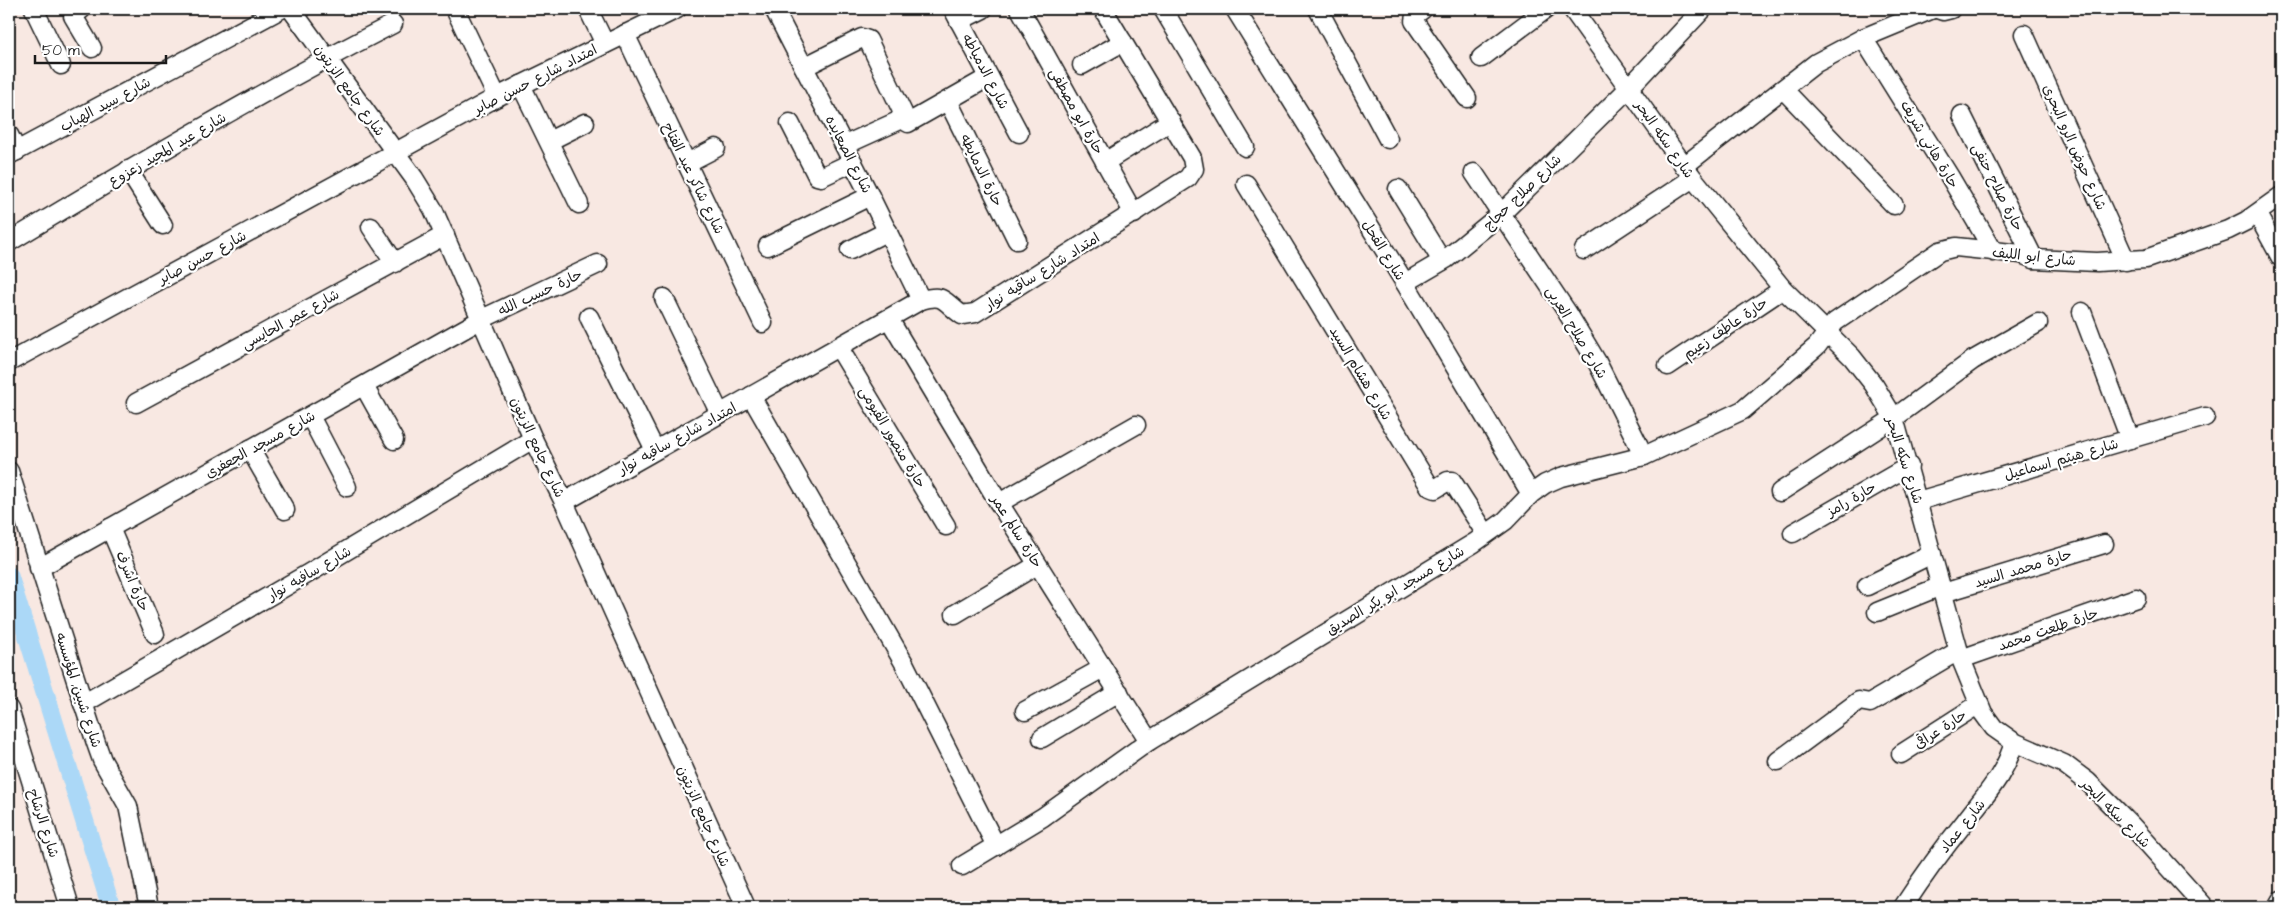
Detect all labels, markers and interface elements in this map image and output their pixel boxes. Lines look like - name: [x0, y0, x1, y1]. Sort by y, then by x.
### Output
- street label: شارع الدمياطه: [957, 30, 1013, 113]
- scale bar: [35, 32, 166, 64]
- text: 50 m: [42, 40, 80, 61]
- street label: امتداد شارع حسن صابر: [469, 40, 601, 120]
- street label: شارع جامع الزيتون: [309, 41, 389, 141]
- street label: حارة ابو مصطفى: [1044, 65, 1108, 158]
- street label: شارع سيد الهباب: [57, 73, 154, 137]
- street label: شارع حوض الرو البحرى: [2037, 81, 2111, 214]
- street label: شارع سكه البحر: [1629, 96, 1698, 183]
- street label: حارة هاني شريف: [1893, 97, 1963, 193]
- street label: شارع عبد المجيد زعزوع: [105, 108, 230, 192]
- street label: شارع الصعايده: [820, 112, 876, 197]
- street label: شارع شاكر عبد الفتاح: [657, 119, 729, 238]
- street label: حارة الدمايطه: [955, 131, 1007, 210]
- street label: حارة صلاح حنفى: [1966, 140, 2028, 235]
- street label: شارع صلاح حجاج: [1479, 150, 1566, 235]
- street label: شارع الفحل: [1357, 216, 1410, 285]
- street label: شارع حسن صابر: [154, 226, 250, 290]
- street label: امتداد شارع ساقيه نوار: [980, 228, 1104, 316]
- street label: شارع ابو الليف: [1991, 243, 2077, 271]
- street label: حارة حسب الله: [495, 265, 586, 321]
- street label: شارع صلاح العربى: [1541, 282, 1612, 383]
- street label: شارع عمر الحايسى: [238, 285, 343, 355]
- street label: حارة عاطف زعيم: [1679, 293, 1772, 365]
- street label: شارع هشام السيد: [1324, 323, 1396, 424]
- street label: حارة منصور الفيومى: [854, 383, 930, 492]
- street label: شارع جامع الزيتون: [505, 394, 569, 501]
- street label: امتداد شارع ساقيه نوار: [614, 398, 740, 480]
- street label: شارع مسجد الجعفرى: [202, 406, 319, 483]
- street label: شارع سكه البحر: [1880, 413, 1928, 507]
- street label: شارع هيثم اسماعيل: [2002, 434, 2121, 486]
- street label: حارة رامز: [1822, 478, 1880, 523]
- street label: حارة سالم عمر: [985, 490, 1047, 572]
- street label: شارع سافيه نوار: [263, 542, 355, 606]
- street label: شارع مسجد ابو بكر الصديق: [1323, 542, 1468, 640]
- street label: حارة محمد السيد: [1972, 545, 2074, 593]
- street label: حارة اشرف: [110, 548, 154, 615]
- street label: حارة طلعت محمد: [1996, 603, 2101, 656]
- street label: شارع شبين, المؤسسه: [50, 630, 106, 750]
- street label: حارة عراقى: [1910, 705, 1971, 754]
- street label: شارع جامع الزيتون: [672, 763, 734, 870]
- street label: شارع سكه البحر: [2075, 774, 2155, 853]
- street label: شارع الرشاح: [22, 786, 64, 860]
- street label: شارع عماد: [1935, 796, 1991, 858]

